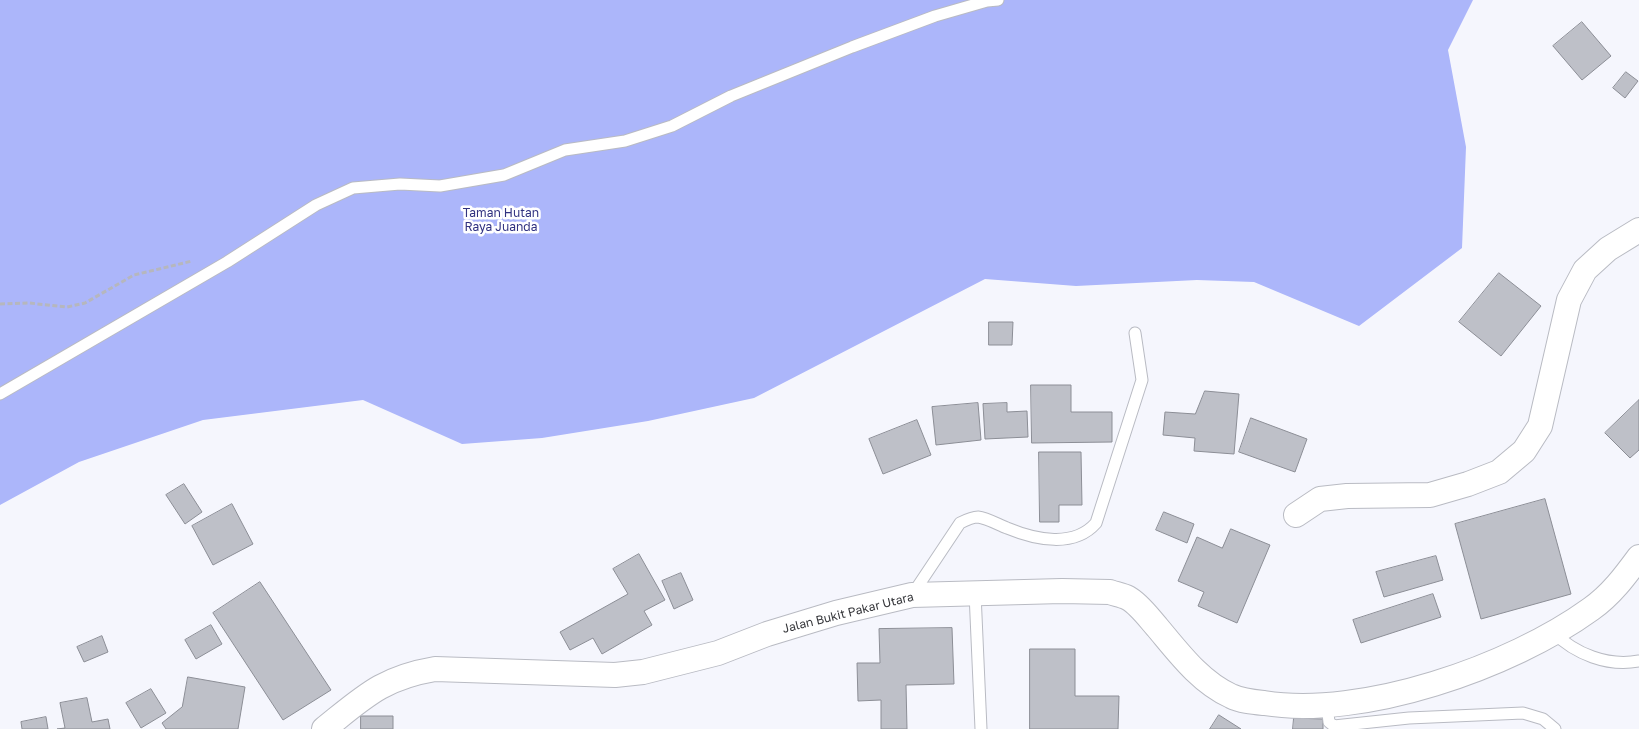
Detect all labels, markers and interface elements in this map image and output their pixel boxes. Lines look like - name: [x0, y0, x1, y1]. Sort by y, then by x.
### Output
- park label: Taman Hutan Raya Juanda: [463, 206, 539, 234]
- street label: Jalan Bukit Pakar Utara: [781, 590, 915, 636]

